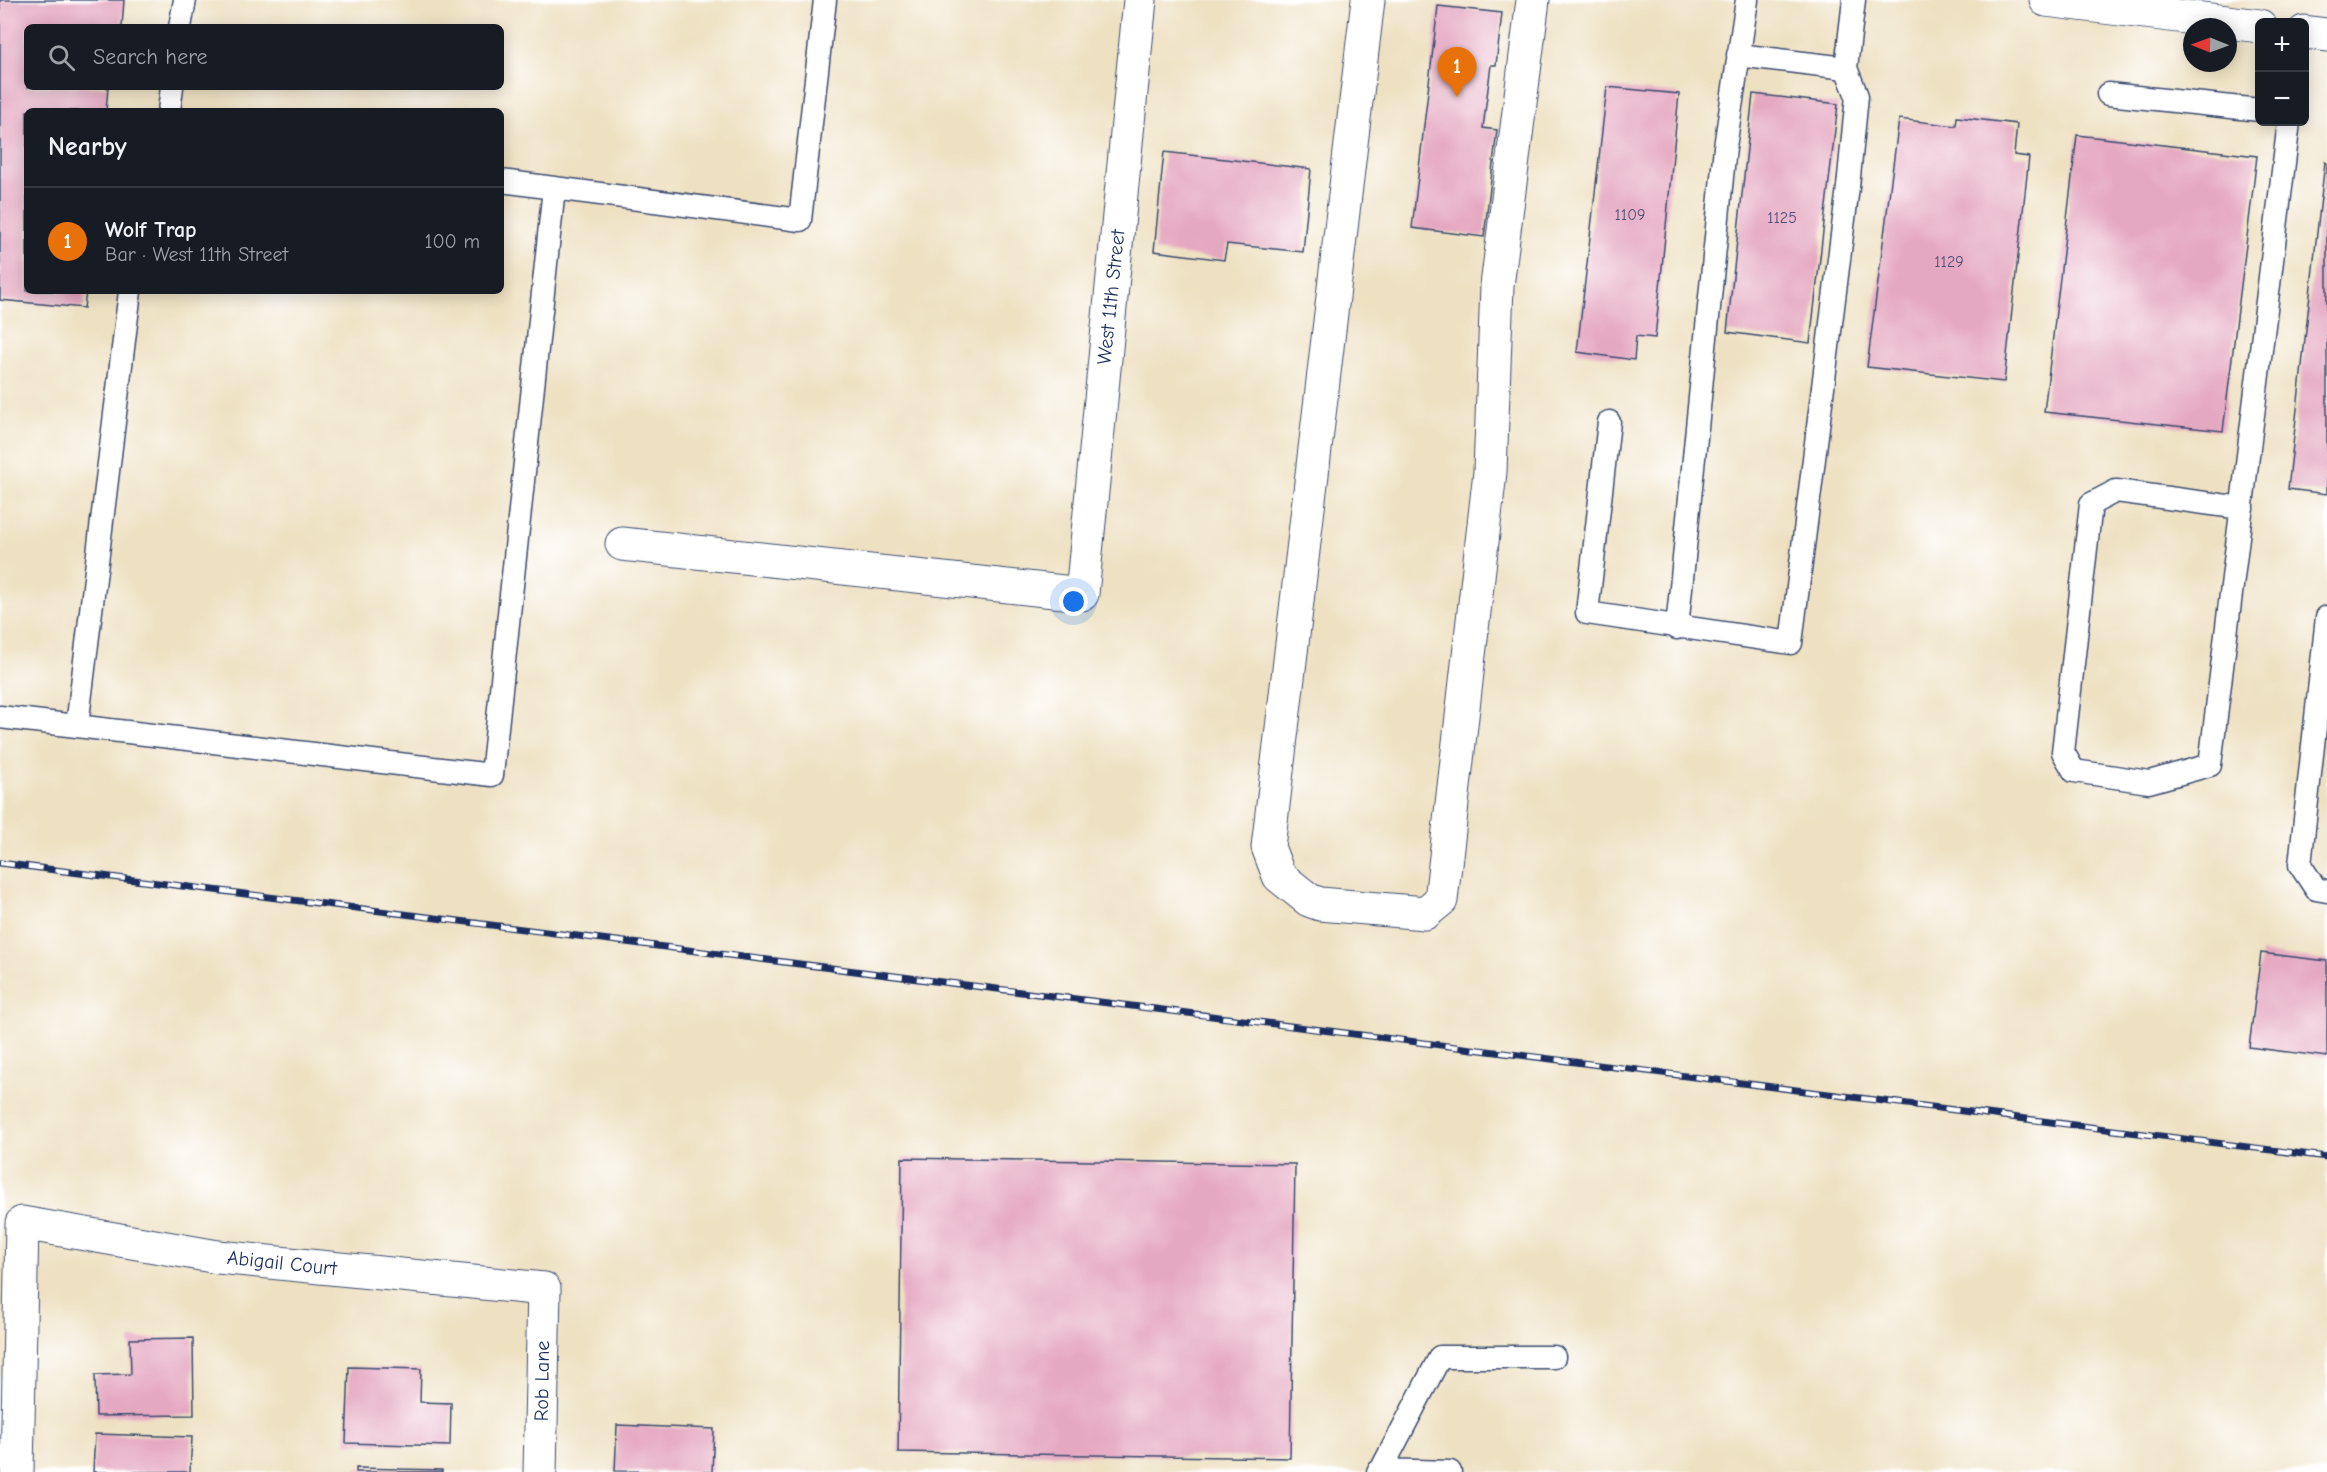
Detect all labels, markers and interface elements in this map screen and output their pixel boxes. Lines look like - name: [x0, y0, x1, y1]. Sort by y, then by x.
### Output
- north arrow: [2183, 18, 2237, 72]
- map controls: [2255, 18, 2309, 126]
- button: +: [2255, 18, 2309, 72]
- search box: [24, 24, 504, 90]
- icon: search: [45, 41, 78, 74]
- text: Search here: [93, 44, 208, 70]
- pin: 1: [1438, 48, 1476, 97]
- button: −: [2255, 72, 2309, 126]
- text: Nearby: [48, 132, 127, 162]
- house number: 1109: [1615, 206, 1645, 224]
- house number: 1125: [1767, 209, 1797, 227]
- text: Wolf Trap: [105, 217, 197, 243]
- street label: West 11th Street: [1092, 227, 1130, 366]
- text: 1: [64, 230, 71, 253]
- text: 100 m: [425, 230, 480, 253]
- text: Bar · West 11th Street: [105, 243, 288, 266]
- house number: 1129: [1934, 253, 1964, 271]
- your location: [1059, 587, 1088, 616]
- street label: Abigail Court: [226, 1246, 339, 1280]
- street label: Rob Lane: [530, 1340, 554, 1422]

